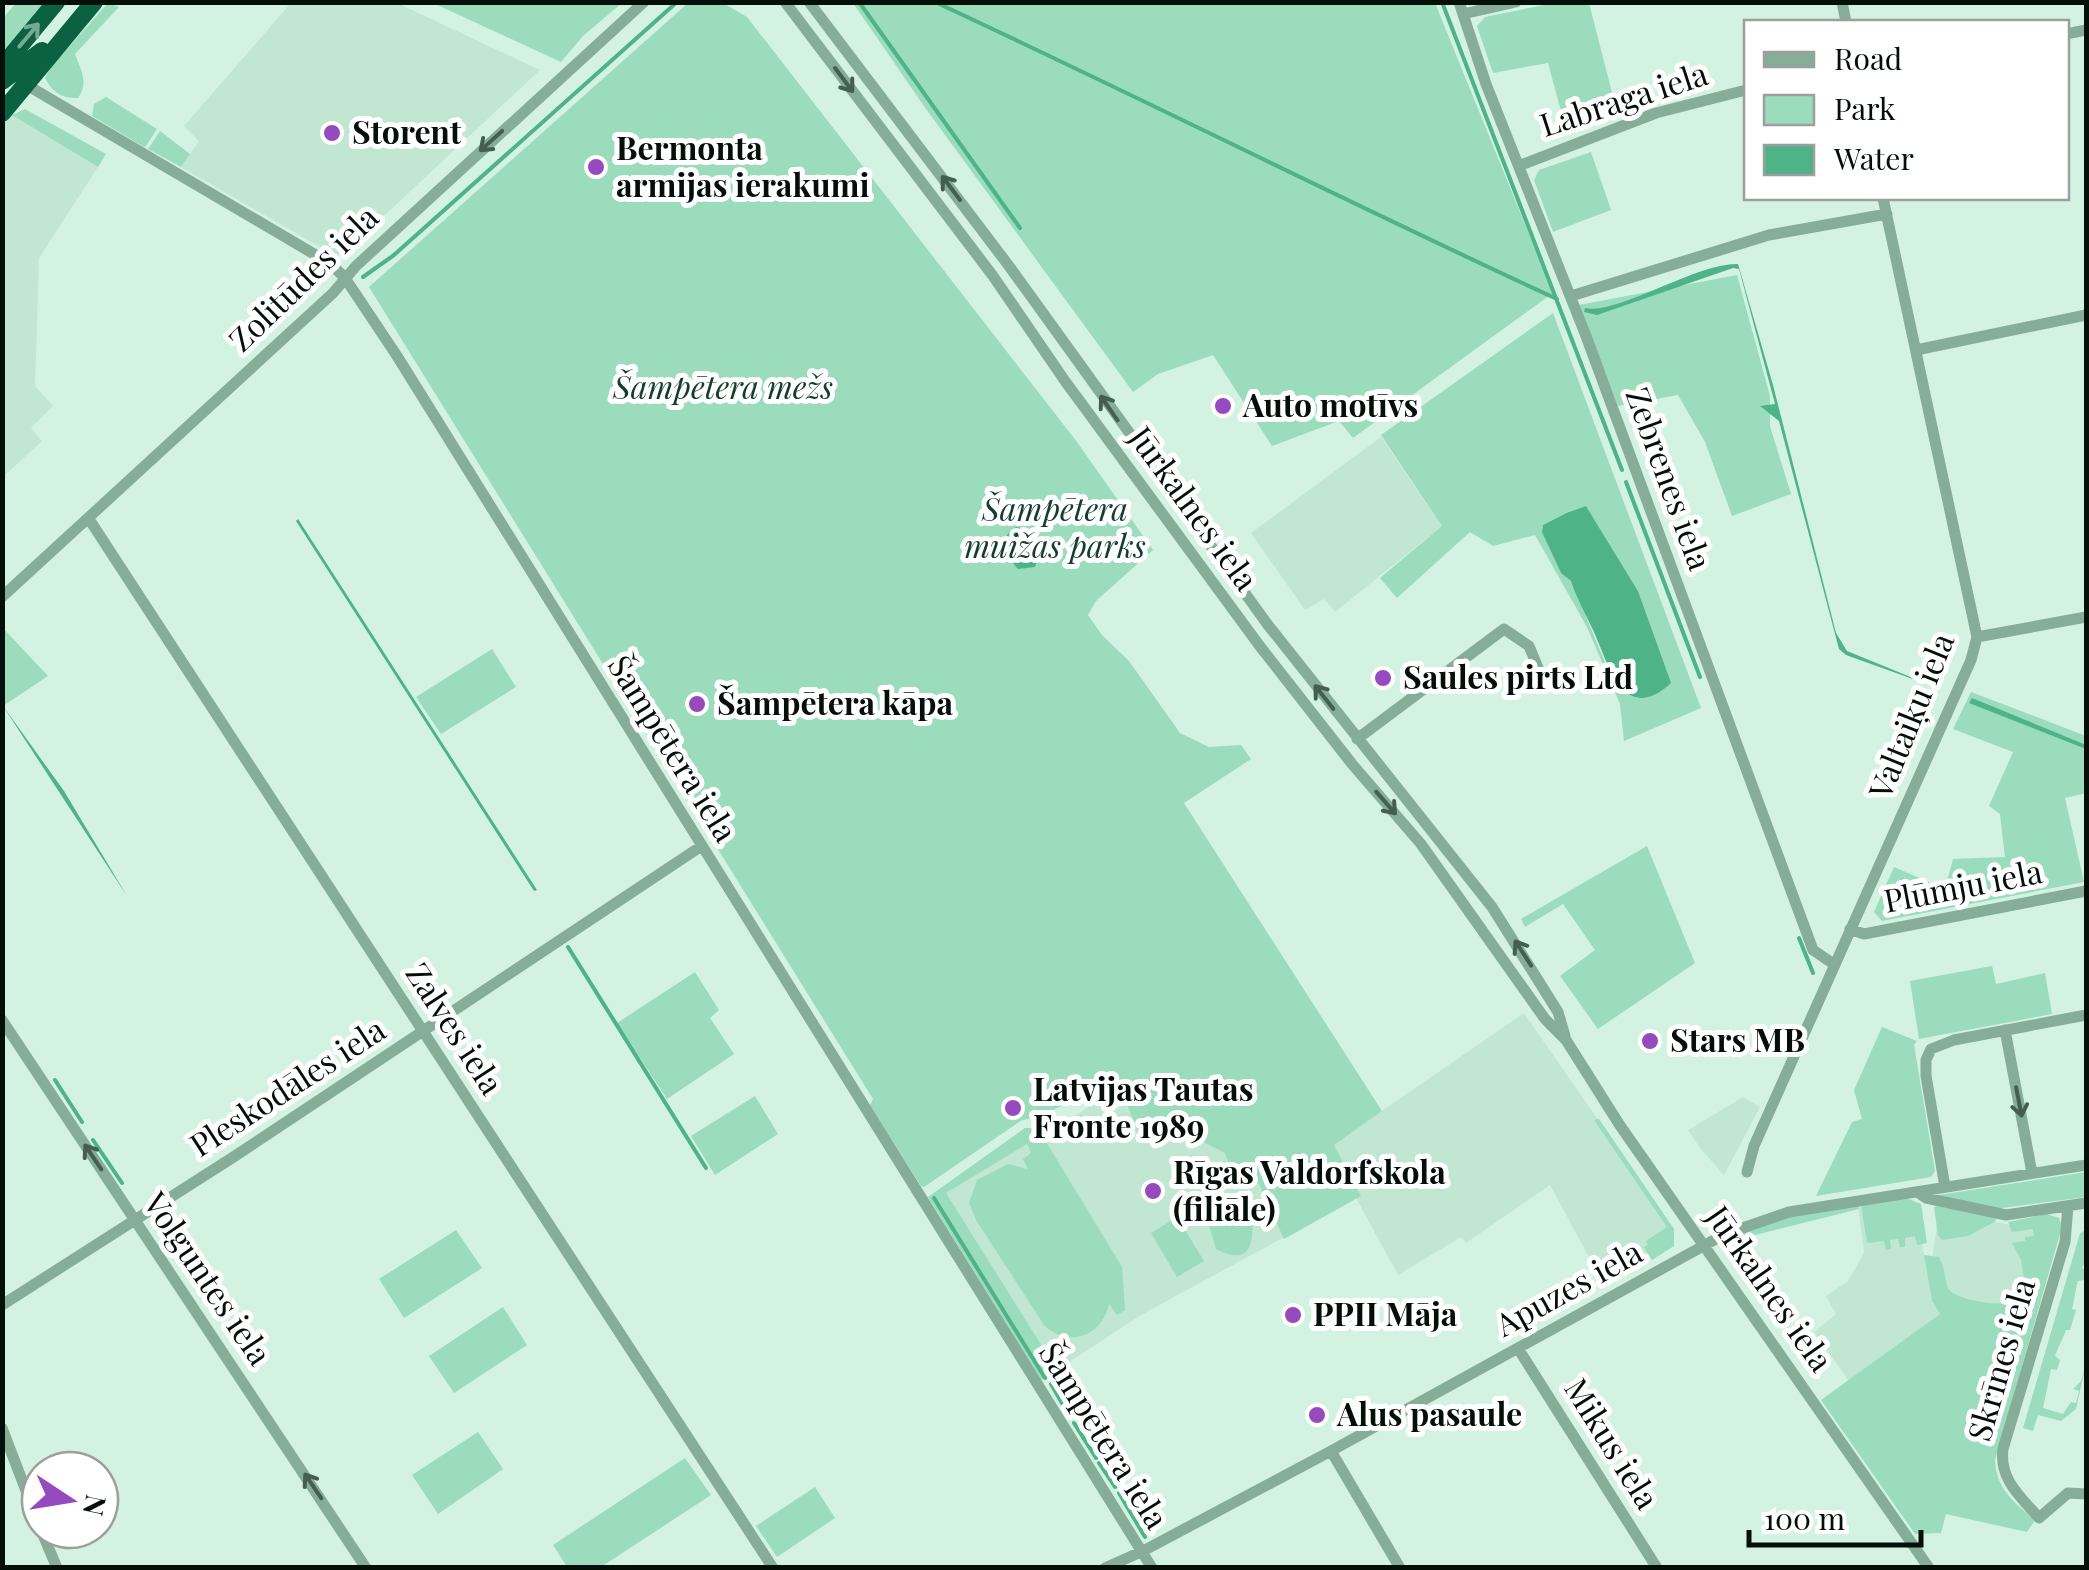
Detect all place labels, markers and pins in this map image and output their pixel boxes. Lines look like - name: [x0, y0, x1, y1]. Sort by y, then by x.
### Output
- place label: Storent: [352, 109, 462, 152]
- marker: Storent: [321, 122, 343, 144]
- place label: Bermonta armijas ierakumi: [616, 125, 870, 205]
- marker: Bermonta armijas ierakumi: [585, 156, 607, 178]
- place label: Auto motīvs: [1242, 382, 1418, 425]
- marker: Auto motīvs: [1212, 395, 1234, 417]
- place label: Saules pirts Ltd: [1403, 654, 1633, 697]
- marker: Saules pirts Ltd: [1372, 667, 1394, 689]
- place label: Šampētera kāpa: [717, 680, 953, 723]
- marker: Šampētera kāpa: [686, 693, 708, 715]
- place label: Stars MB: [1670, 1017, 1805, 1060]
- marker: Stars MB: [1639, 1030, 1661, 1052]
- place label: Latvijas Tautas Fronte 1989: [1033, 1066, 1253, 1146]
- marker: Latvijas Tautas Fronte 1989: [1002, 1097, 1024, 1119]
- place label: Rīgas Valdorfskola (filiāle): [1173, 1149, 1446, 1229]
- marker: Rīgas Valdorfskola (filiāle): [1142, 1180, 1164, 1202]
- place label: PPII Māja: [1313, 1291, 1458, 1334]
- marker: PPII Māja: [1282, 1304, 1304, 1326]
- place label: Alus pasaule: [1336, 1391, 1522, 1434]
- marker: Alus pasaule: [1306, 1404, 1328, 1426]

